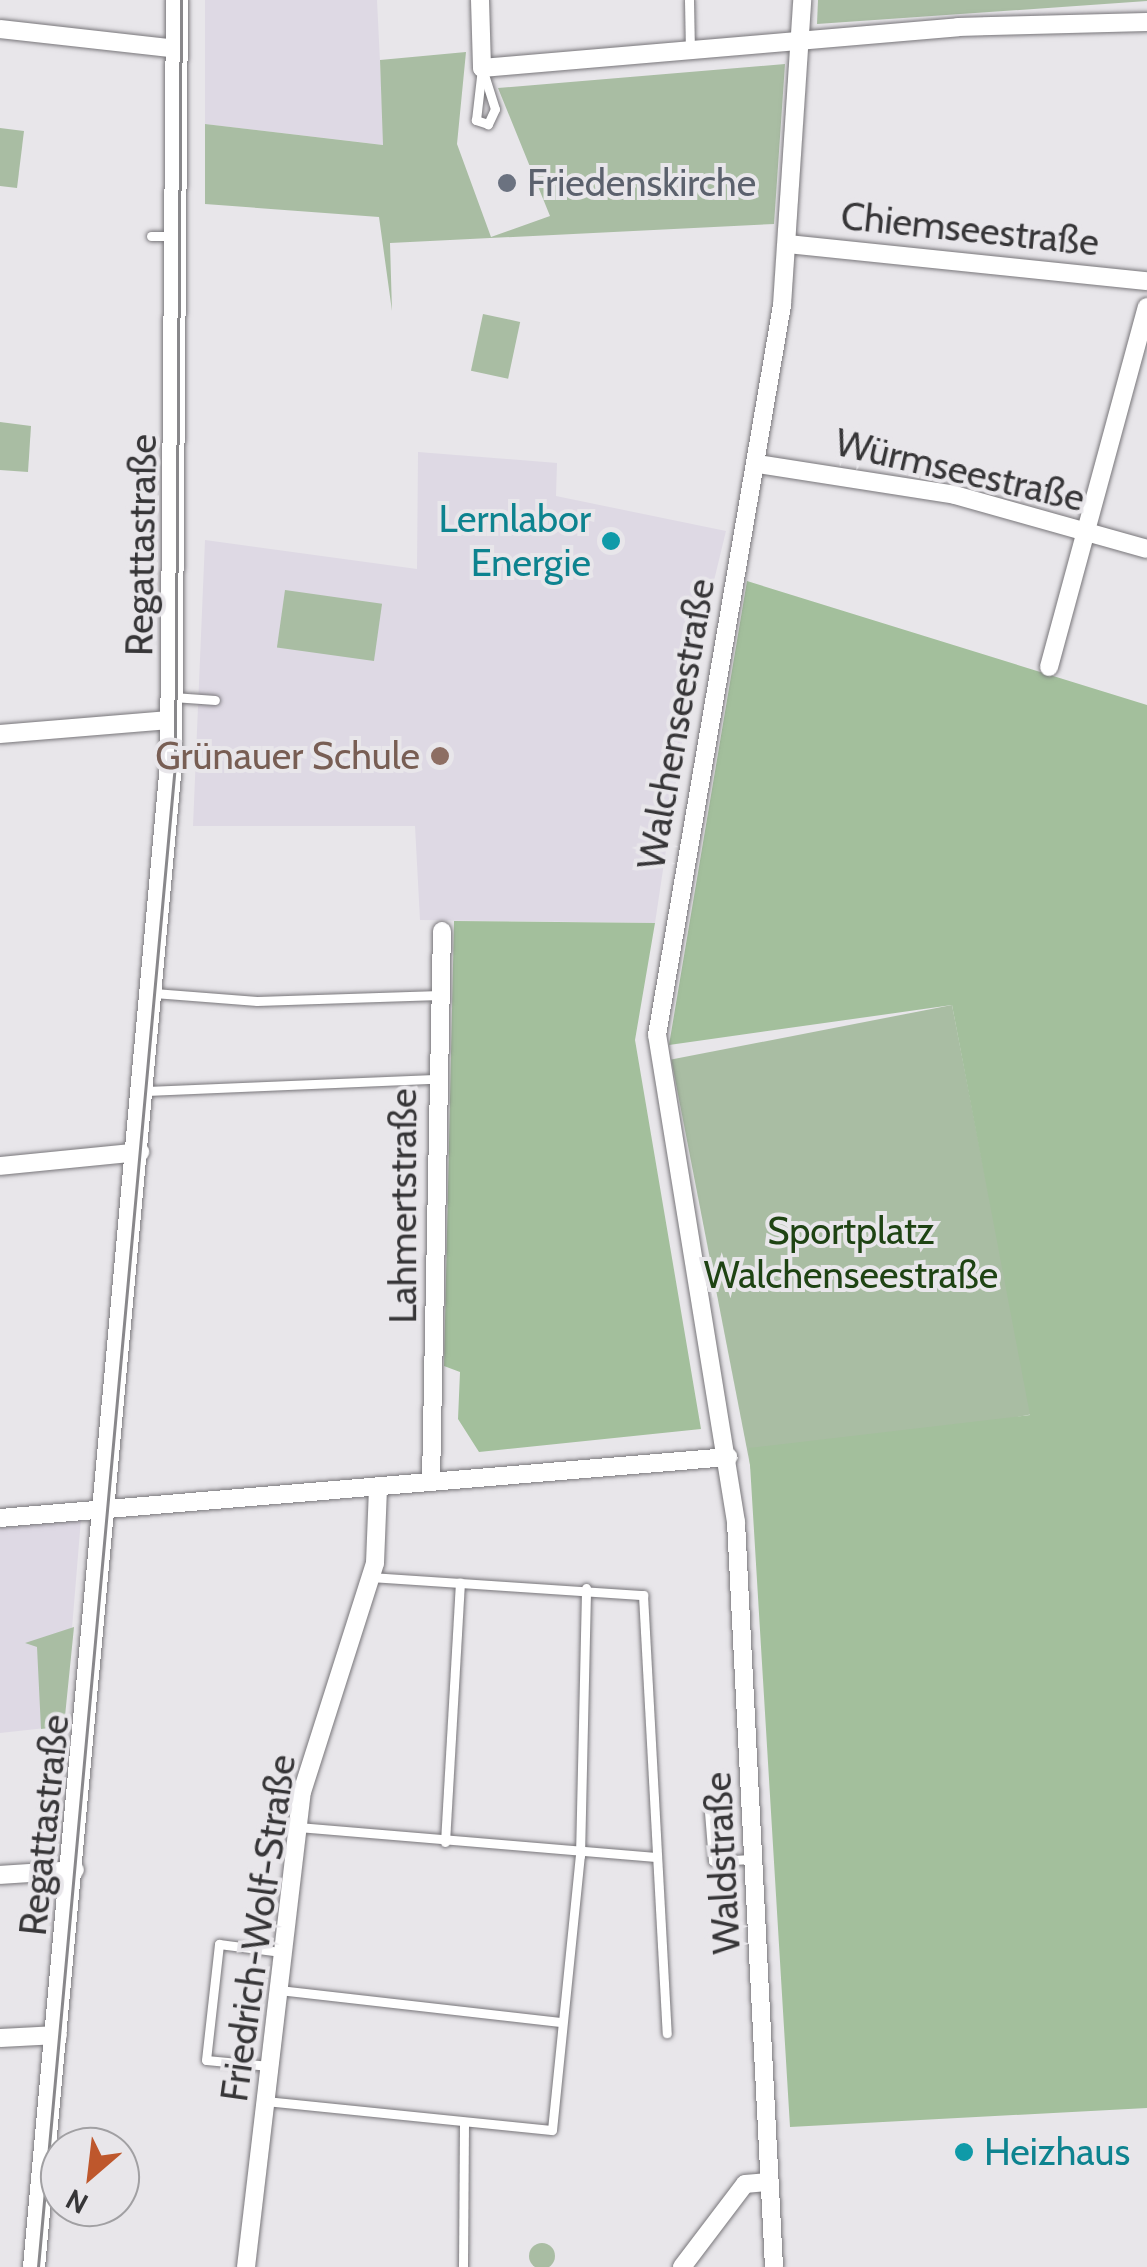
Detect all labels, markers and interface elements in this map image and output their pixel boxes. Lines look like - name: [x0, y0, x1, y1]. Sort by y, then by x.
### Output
- place label: Friedenskirche: [527, 160, 756, 206]
- marker: Friedenskirche: [496, 172, 518, 194]
- street label: Chiemseestraße: [839, 193, 1101, 265]
- street label: Würmseestraße: [831, 419, 1089, 521]
- street label: Regattastraße: [116, 434, 166, 656]
- place label: Lernlabor Energie: [438, 496, 591, 586]
- marker: Lernlabor Energie: [600, 530, 622, 552]
- street label: Walchenseestraße: [628, 575, 724, 873]
- place label: Grünauer Schule: [155, 733, 420, 779]
- marker: Grünauer Schule: [429, 745, 451, 767]
- street label: Lahmertstraße: [380, 1088, 426, 1324]
- park label: Sportplatz Walchenseestraße: [704, 1208, 998, 1298]
- street label: Regattastraße: [10, 1712, 78, 1938]
- street label: Friedrich-Wolf-Straße: [211, 1752, 305, 2104]
- street label: Waldstraße: [694, 1771, 750, 1955]
- north arrow: [40, 2127, 140, 2227]
- place label: Heizhaus: [984, 2129, 1130, 2175]
- marker: Heizhaus: [953, 2141, 975, 2163]
- text: N: [60, 2182, 94, 2221]

